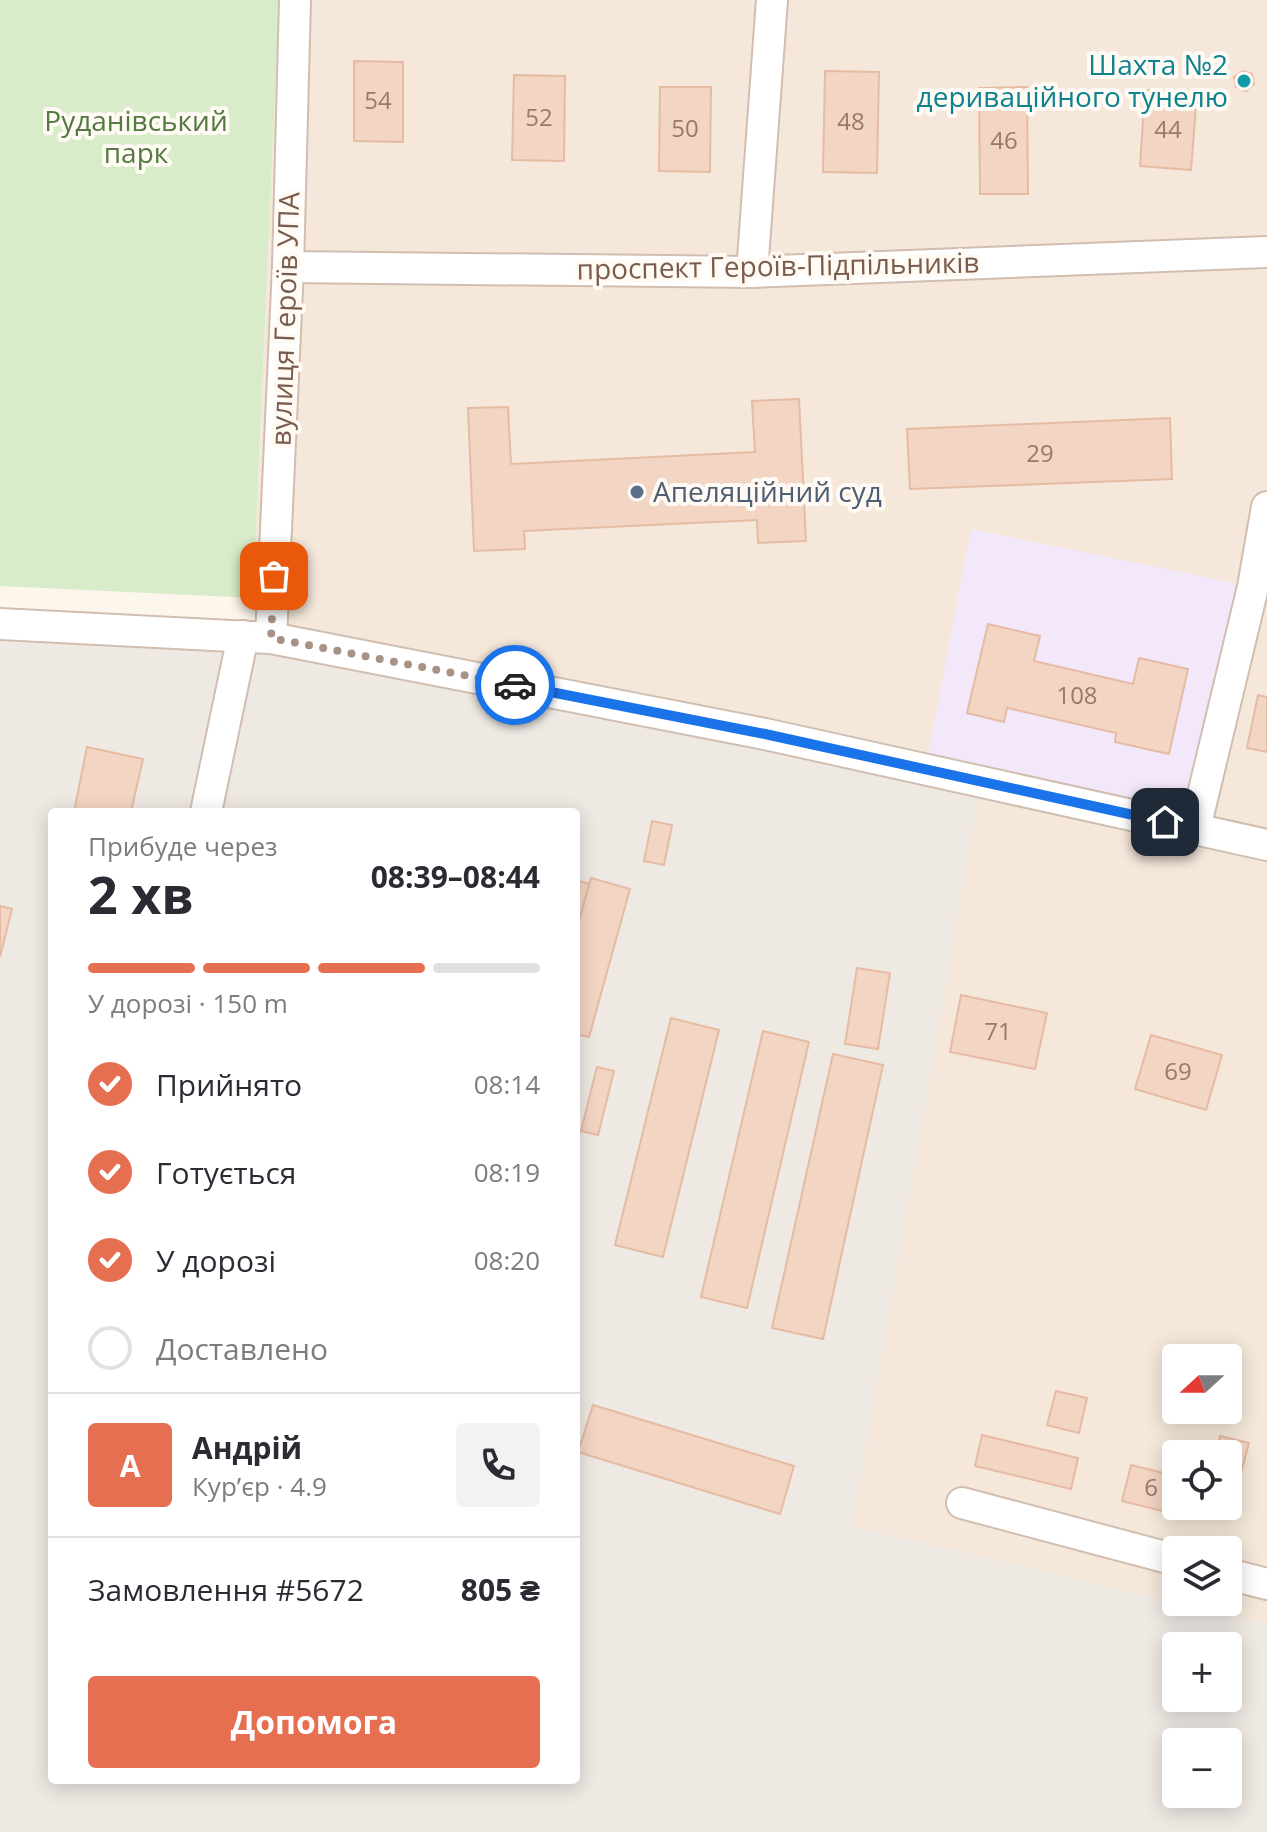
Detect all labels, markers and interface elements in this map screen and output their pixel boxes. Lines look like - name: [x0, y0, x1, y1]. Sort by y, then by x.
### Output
- place label: Шахта №2 дериваційного тунелю: [917, 45, 1228, 115]
- marker: Шахта №2 дериваційного тунелю: [1235, 72, 1253, 90]
- house number: 54: [364, 83, 392, 116]
- house number: 52: [525, 100, 553, 133]
- park label: Руданівський парк: [44, 101, 228, 171]
- house number: 48: [837, 104, 865, 137]
- house number: 50: [671, 111, 699, 144]
- house number: 44: [1154, 112, 1182, 145]
- house number: 46: [990, 123, 1018, 156]
- street label: вулиця Героїв УПА: [261, 191, 307, 447]
- street label: проспект Героїв-Підпільників: [576, 242, 980, 288]
- house number: 29: [1026, 436, 1054, 469]
- place label: Апеляційний суд: [653, 472, 882, 510]
- marker: Апеляційний суд: [628, 483, 646, 501]
- pin: [240, 542, 308, 610]
- icon: bag: [252, 554, 296, 598]
- courier: [475, 645, 555, 725]
- icon: car: [493, 663, 537, 707]
- house number: 108: [1056, 678, 1098, 711]
- pin: [1131, 788, 1199, 856]
- icon: home: [1143, 800, 1187, 844]
- text: Прибуде через: [88, 828, 278, 864]
- text: 08:39–08:44: [371, 856, 540, 897]
- text: 2 хв: [88, 858, 194, 929]
- text: У дорозі · 150 m: [88, 985, 288, 1021]
- house number: 71: [984, 1014, 1012, 1047]
- house number: 69: [1164, 1054, 1192, 1087]
- icon: check: [88, 1062, 132, 1106]
- text: Прийнято: [156, 1064, 302, 1105]
- text: 08:14: [474, 1066, 540, 1102]
- icon: check: [88, 1150, 132, 1194]
- text: Готується: [156, 1152, 296, 1193]
- text: 08:19: [474, 1154, 540, 1190]
- icon: check: [88, 1238, 132, 1282]
- text: У дорозі: [156, 1240, 276, 1281]
- text: 08:20: [474, 1242, 540, 1278]
- text: Доставлено: [156, 1328, 328, 1369]
- north arrow: [1162, 1344, 1242, 1424]
- map controls: [1162, 1344, 1242, 1808]
- button: phone: [456, 1423, 540, 1507]
- text: Андрій: [192, 1427, 302, 1468]
- button: locate: [1162, 1440, 1242, 1520]
- text: А: [120, 1445, 140, 1486]
- text: Кур’єр · 4.9: [192, 1468, 327, 1504]
- house number: 6: [1144, 1470, 1158, 1503]
- button: layers: [1162, 1536, 1242, 1616]
- text: Замовлення #5672: [88, 1569, 364, 1610]
- text: 805 ₴: [461, 1569, 540, 1610]
- button: +: [1162, 1632, 1242, 1712]
- button: Допомога: [88, 1676, 540, 1768]
- button: −: [1162, 1728, 1242, 1808]

